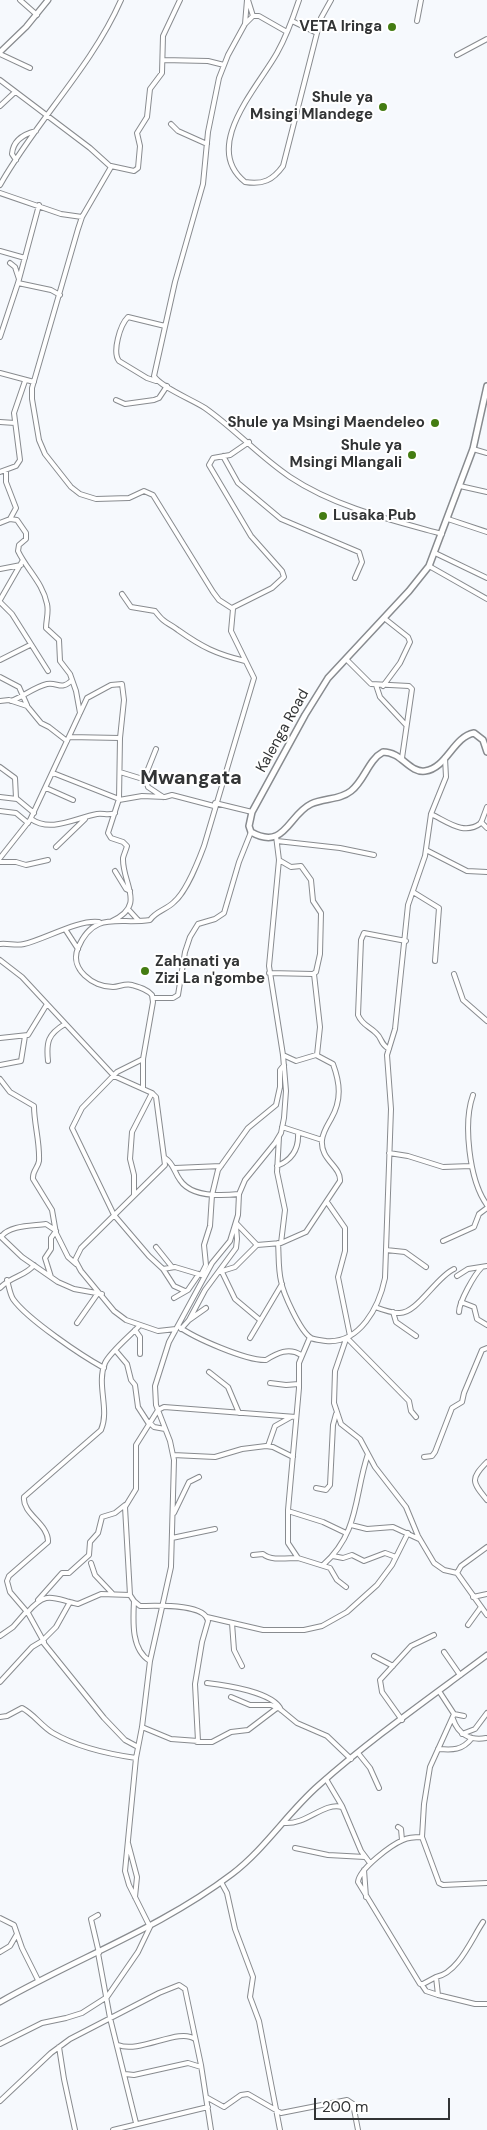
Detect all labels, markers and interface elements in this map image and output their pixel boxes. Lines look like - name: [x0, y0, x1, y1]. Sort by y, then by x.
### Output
- place label: VETA Iringa: [299, 18, 382, 36]
- marker: VETA Iringa: [386, 21, 398, 33]
- place label: Shule ya Msingi Mlandege: [250, 89, 373, 124]
- marker: Shule ya Msingi Mlandege: [377, 101, 389, 113]
- place label: Shule ya Msingi Maendeleo: [227, 414, 425, 432]
- marker: Shule ya Msingi Maendeleo: [429, 417, 441, 429]
- place label: Shule ya Msingi Mlangali: [290, 437, 402, 472]
- marker: Shule ya Msingi Mlangali: [406, 449, 418, 461]
- place label: Lusaka Pub: [333, 507, 416, 525]
- marker: Lusaka Pub: [317, 510, 329, 522]
- street label: Kalenga Road: [253, 686, 313, 776]
- district label: Mwangata: [140, 767, 242, 791]
- place label: Zahanati ya Zizi La n'gombe: [155, 953, 265, 988]
- marker: Zahanati ya Zizi La n'gombe: [139, 965, 151, 977]
- scale bar: [317, 2088, 453, 2120]
- text: 200 m: [322, 2097, 368, 2117]

